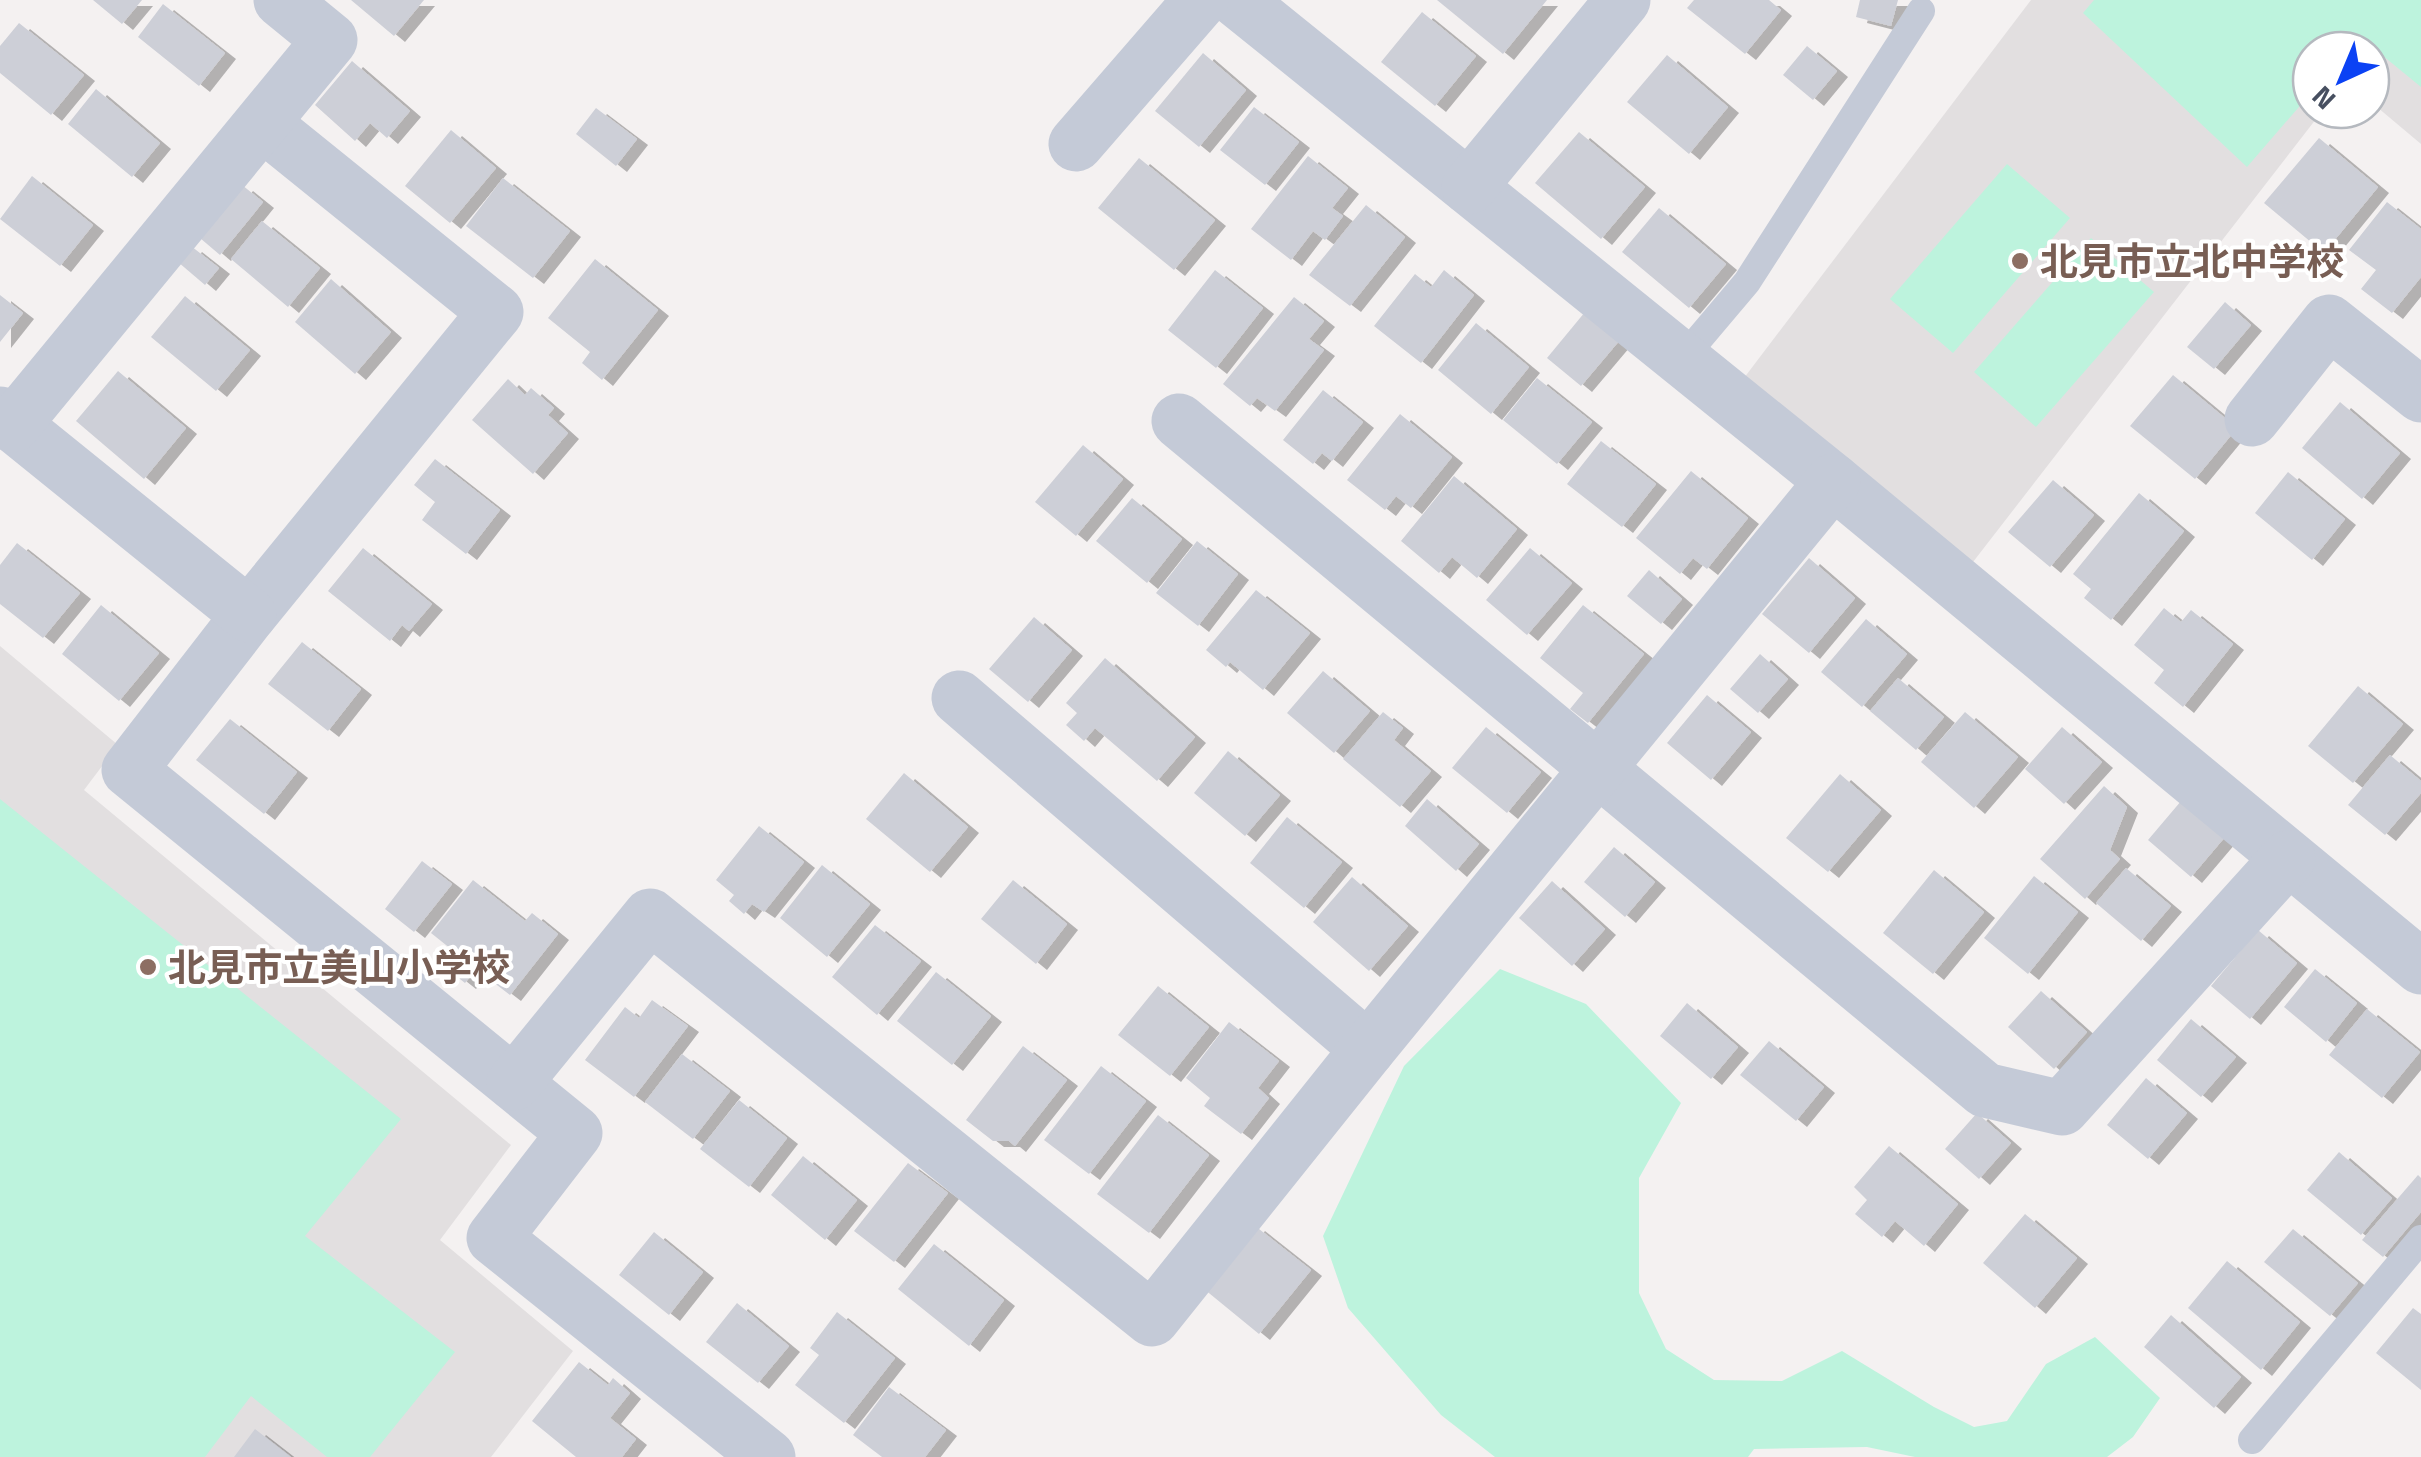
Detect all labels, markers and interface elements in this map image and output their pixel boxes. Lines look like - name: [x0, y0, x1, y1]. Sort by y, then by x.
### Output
- north arrow: [2291, 30, 2391, 130]
- text: N: [2301, 76, 2345, 121]
- place label: 北見市立北中学校: [2040, 232, 2344, 290]
- marker: 北見市立北中学校: [2009, 250, 2031, 272]
- place label: 北見市立美山小学校: [168, 938, 510, 996]
- marker: 北見市立美山小学校: [137, 956, 159, 978]

